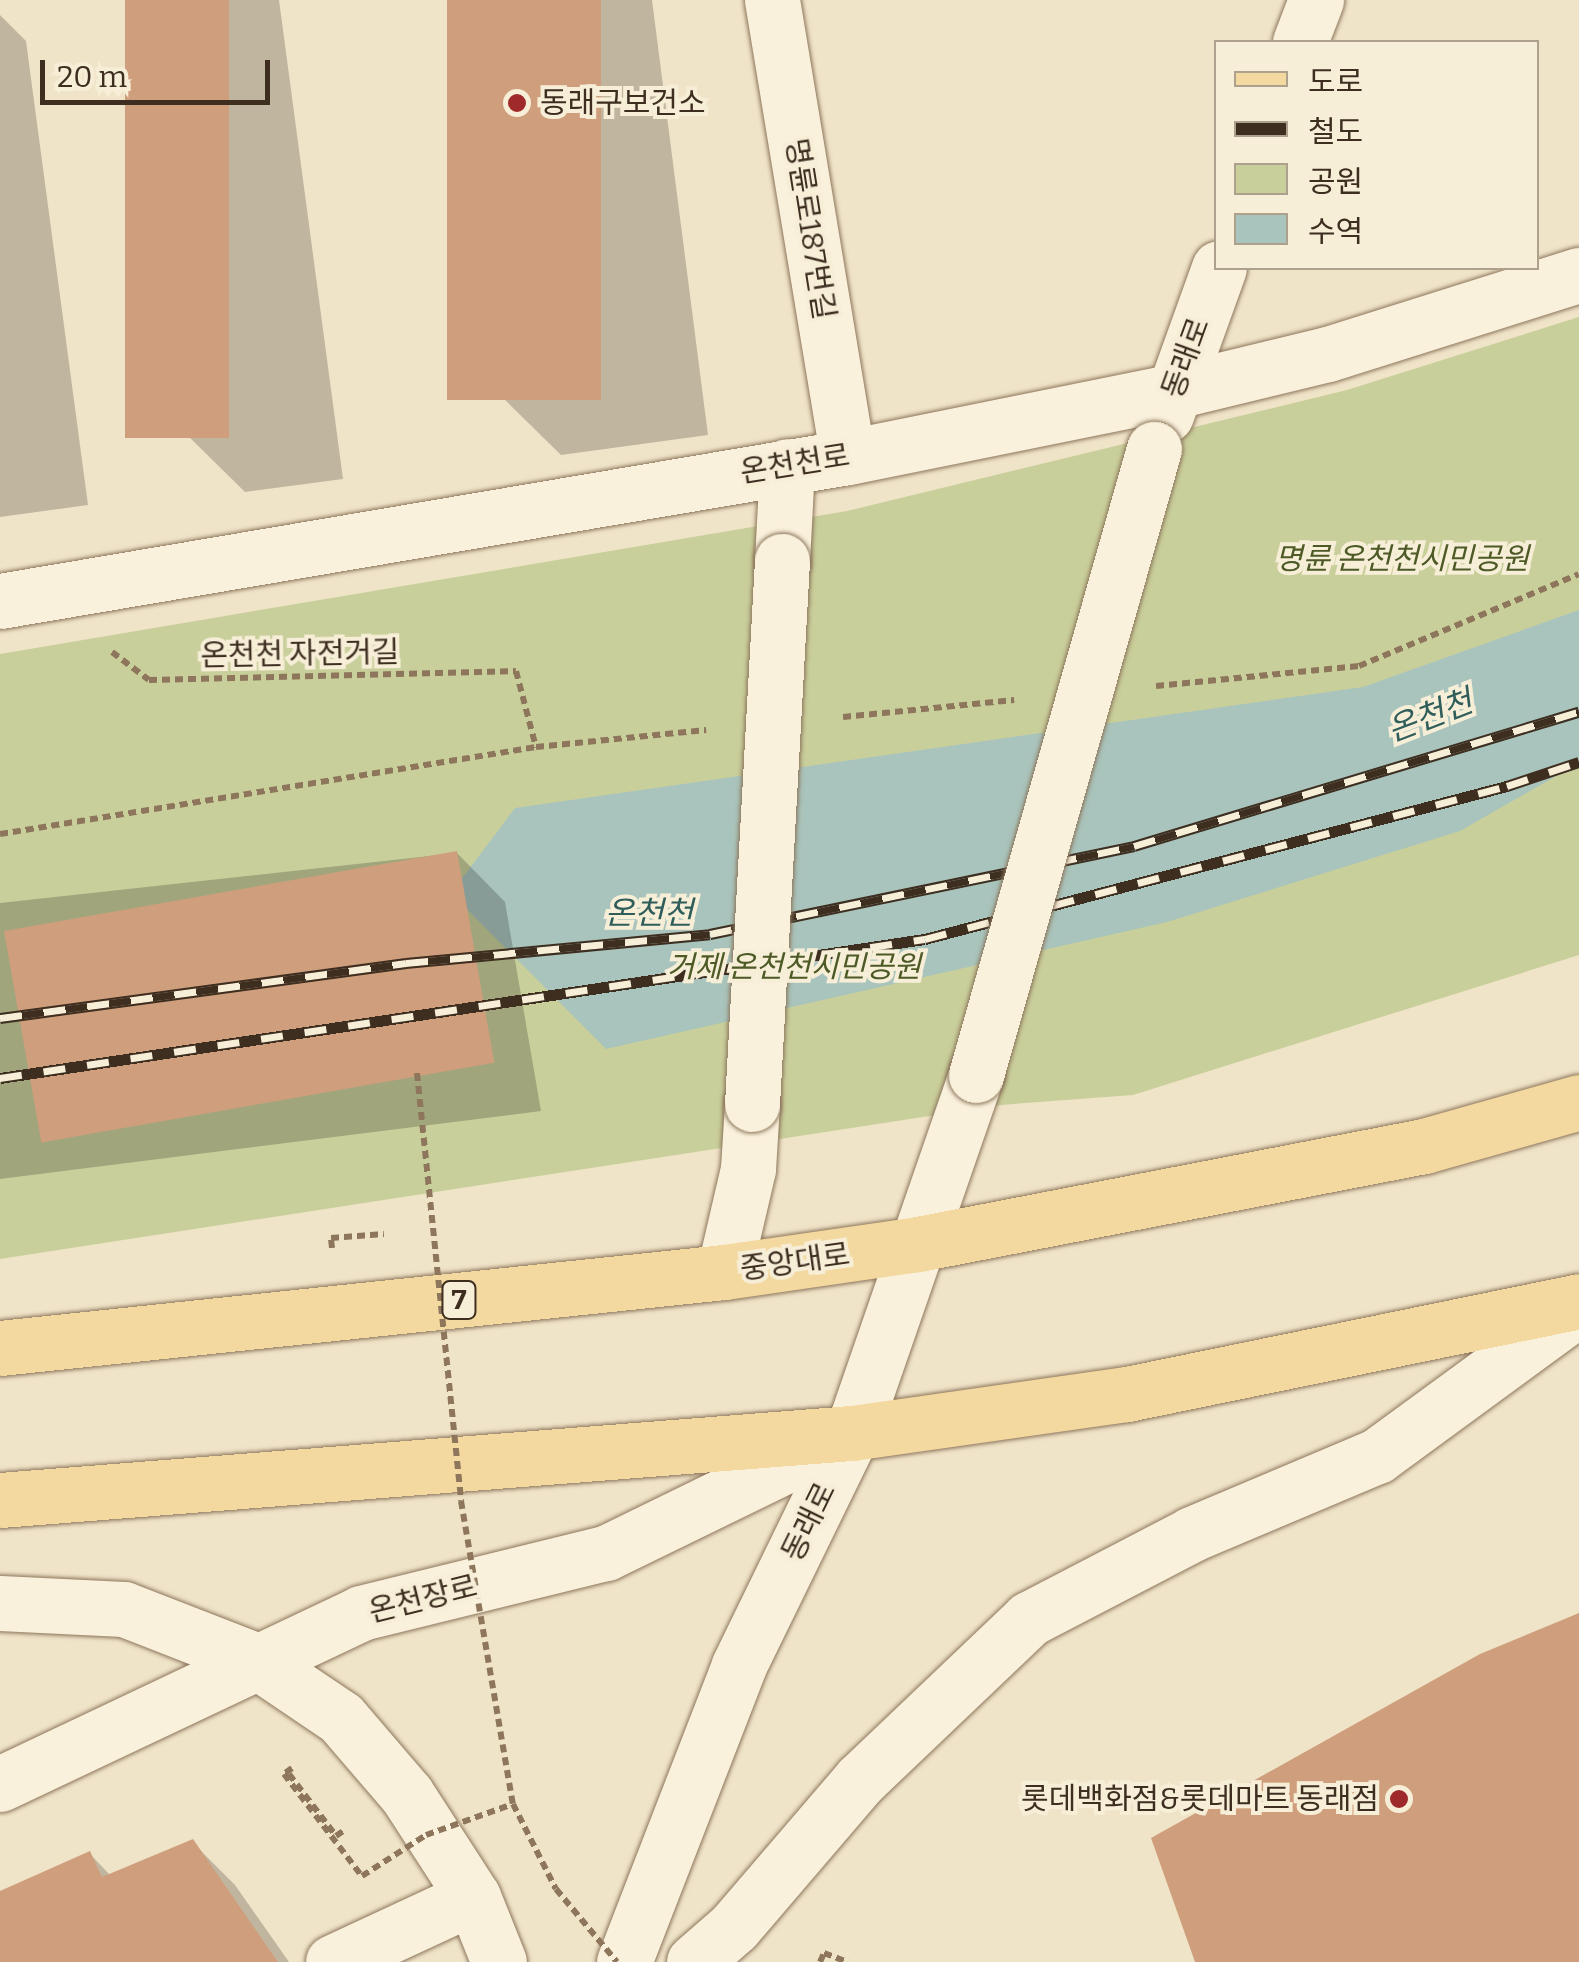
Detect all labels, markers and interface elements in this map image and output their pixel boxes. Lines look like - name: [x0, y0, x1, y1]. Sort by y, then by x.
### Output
- scale bar: [45, 40, 275, 102]
- legend: [1214, 40, 1539, 270]
- text: 20 m: [57, 59, 127, 95]
- text: 도로: [1308, 64, 1363, 100]
- place label: 동래구보건소: [540, 85, 706, 121]
- marker: 동래구보건소: [504, 90, 530, 116]
- text: 철도: [1308, 114, 1363, 150]
- street label: 명륜로187번길: [778, 136, 842, 322]
- text: 공원: [1308, 164, 1363, 200]
- text: 수역: [1308, 214, 1363, 250]
- street label: 동래로: [1155, 313, 1217, 403]
- street label: 온천천로: [738, 438, 852, 490]
- park label: 명륜 온천천시민공원: [1275, 541, 1529, 577]
- street label: 온천천 자전거길: [200, 634, 400, 674]
- water label: 온천천: [1382, 682, 1478, 750]
- water label: 온천천: [605, 894, 693, 932]
- park label: 거제 온천천시민공원: [667, 949, 921, 985]
- street label: 중앙대로: [738, 1236, 852, 1288]
- road number: 7: [439, 1277, 479, 1323]
- street label: 동래로: [775, 1477, 843, 1567]
- street label: 온천장로: [365, 1568, 481, 1630]
- place label: 롯데백화점&롯데마트 동래점: [1021, 1781, 1379, 1817]
- marker: 롯데백화점&롯데마트 동래점: [1388, 1788, 1410, 1810]

